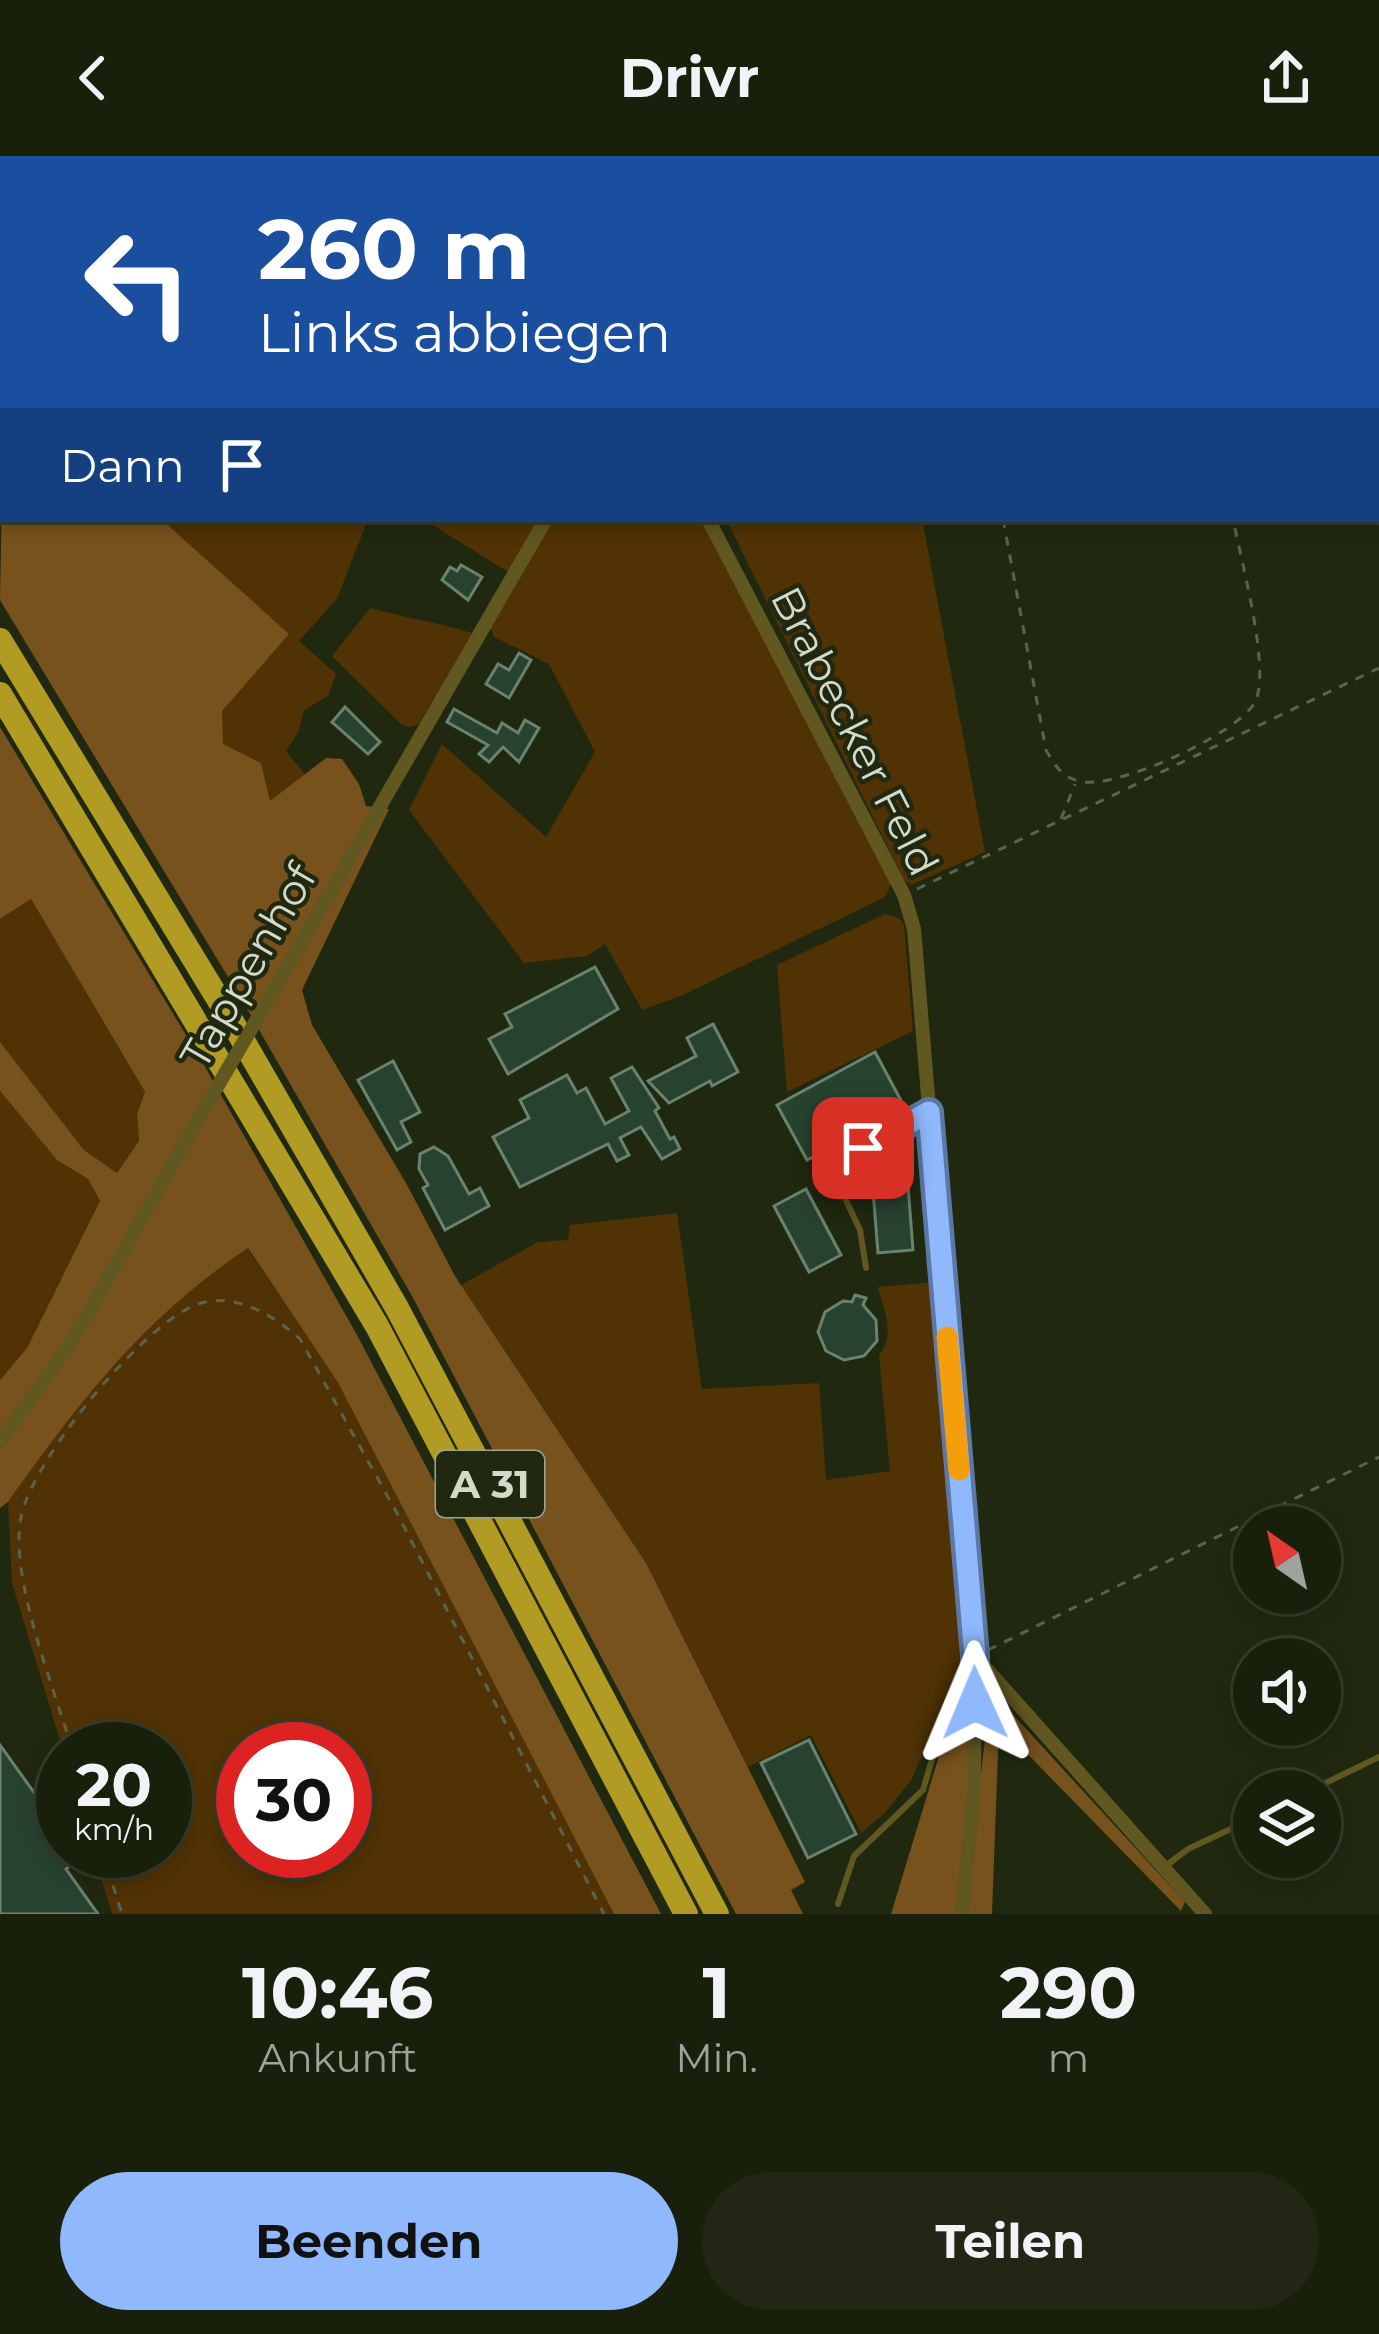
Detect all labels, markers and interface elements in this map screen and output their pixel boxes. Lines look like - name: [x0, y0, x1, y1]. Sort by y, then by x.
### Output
- icon: back: [60, 45, 126, 111]
- text: Drivr: [620, 45, 759, 111]
- icon: share: [1253, 45, 1319, 111]
- text: 260 m: [258, 198, 530, 300]
- icon: left: [60, 204, 216, 360]
- text: Links abbiegen: [258, 300, 671, 366]
- icon: arrive: [209, 432, 275, 498]
- text: Dann: [60, 438, 185, 493]
- street label: Brabecker Feld: [760, 578, 950, 884]
- street label: Tappenhof: [169, 853, 328, 1077]
- pin: [812, 1097, 914, 1199]
- icon: arrive: [830, 1115, 896, 1181]
- road number: A 31: [436, 1451, 544, 1517]
- north arrow: [1233, 1506, 1341, 1614]
- map controls: [1233, 1506, 1341, 1878]
- button: sound: [1233, 1638, 1341, 1746]
- position arrow: [912, 1640, 1038, 1766]
- speed limit sign: 30: [216, 1722, 372, 1878]
- text: 20: [76, 1748, 152, 1821]
- button: layers: [1233, 1770, 1341, 1878]
- text: km/h: [74, 1811, 154, 1848]
- text: 10:46: [242, 1948, 433, 2036]
- text: 1: [702, 1948, 731, 2036]
- text: 290: [1000, 1948, 1137, 2036]
- text: Ankunft: [258, 2034, 417, 2082]
- text: Min.: [675, 2034, 758, 2082]
- text: m: [1048, 2034, 1089, 2082]
- button: Beenden: [60, 2172, 678, 2310]
- button: Teilen: [702, 2172, 1319, 2310]

